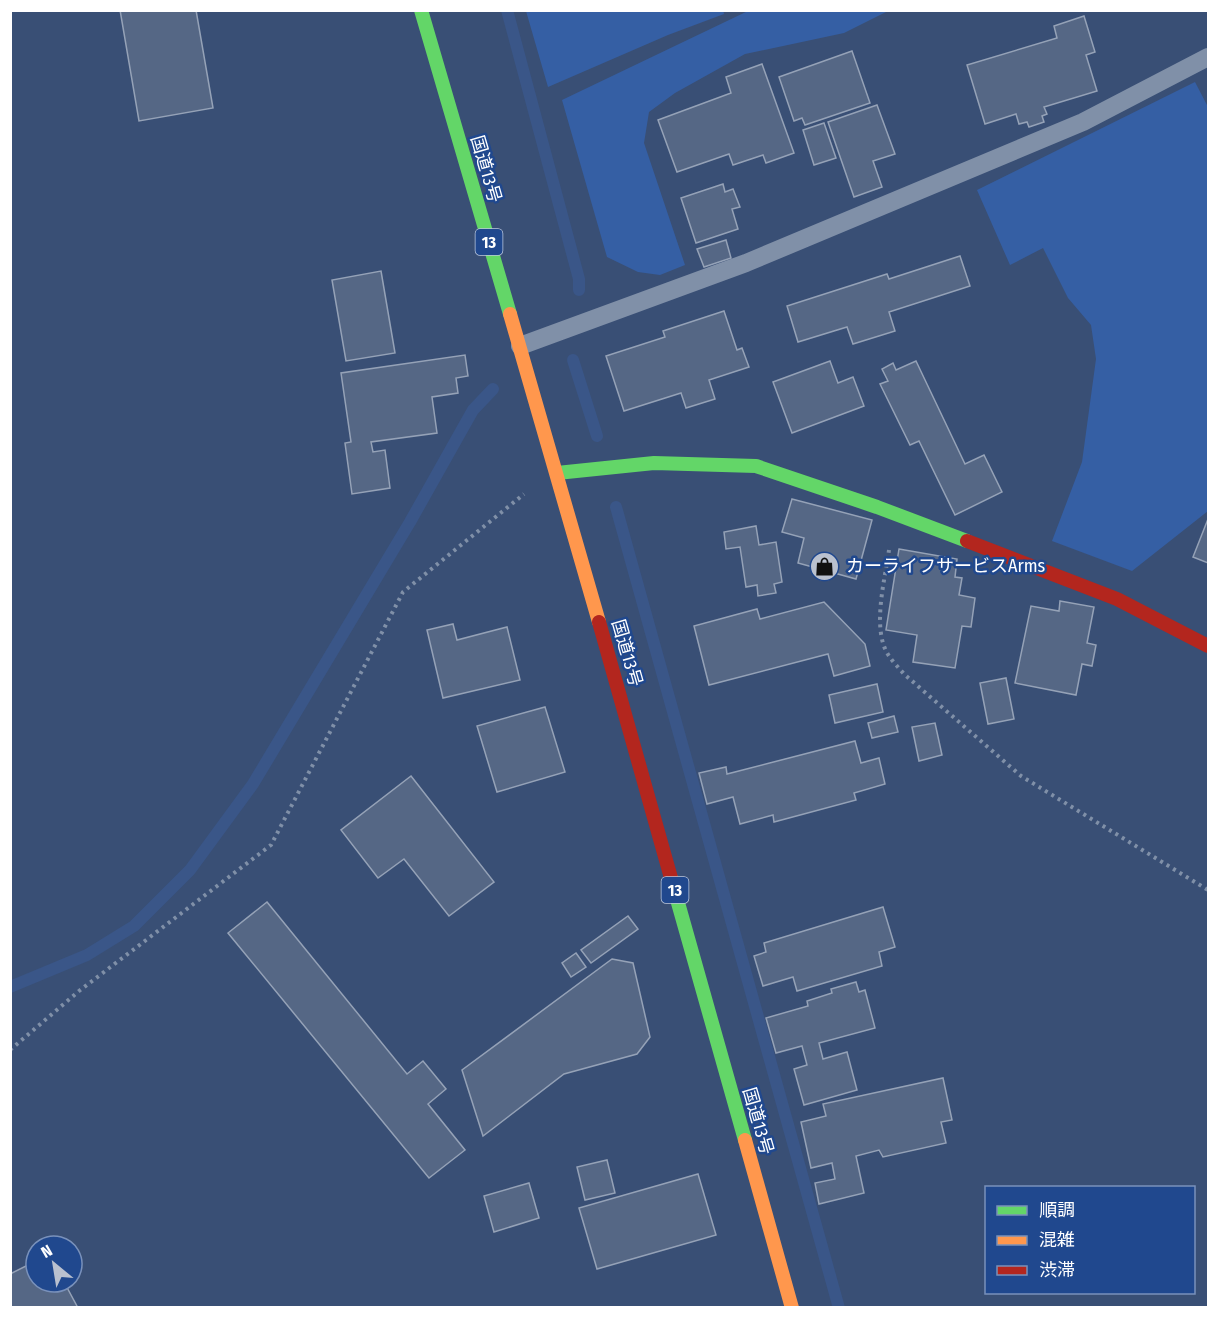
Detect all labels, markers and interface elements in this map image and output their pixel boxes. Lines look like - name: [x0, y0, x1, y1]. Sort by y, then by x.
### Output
- street label: 国道13号: [466, 133, 506, 205]
- road number: 13: [476, 229, 502, 255]
- shop icon: カーライフサービスArms: [809, 550, 841, 582]
- place label: カーライフサービスArms: [846, 555, 1046, 577]
- street label: 国道13号: [607, 617, 647, 689]
- road number: 13: [662, 877, 688, 903]
- street label: 国道13号: [738, 1085, 778, 1157]
- legend: [985, 1186, 1195, 1294]
- text: 順調: [1039, 1199, 1075, 1221]
- text: 混雑: [1039, 1229, 1075, 1251]
- north arrow: [24, 1234, 84, 1294]
- text: N: [38, 1241, 56, 1262]
- text: 渋滞: [1039, 1259, 1075, 1281]

